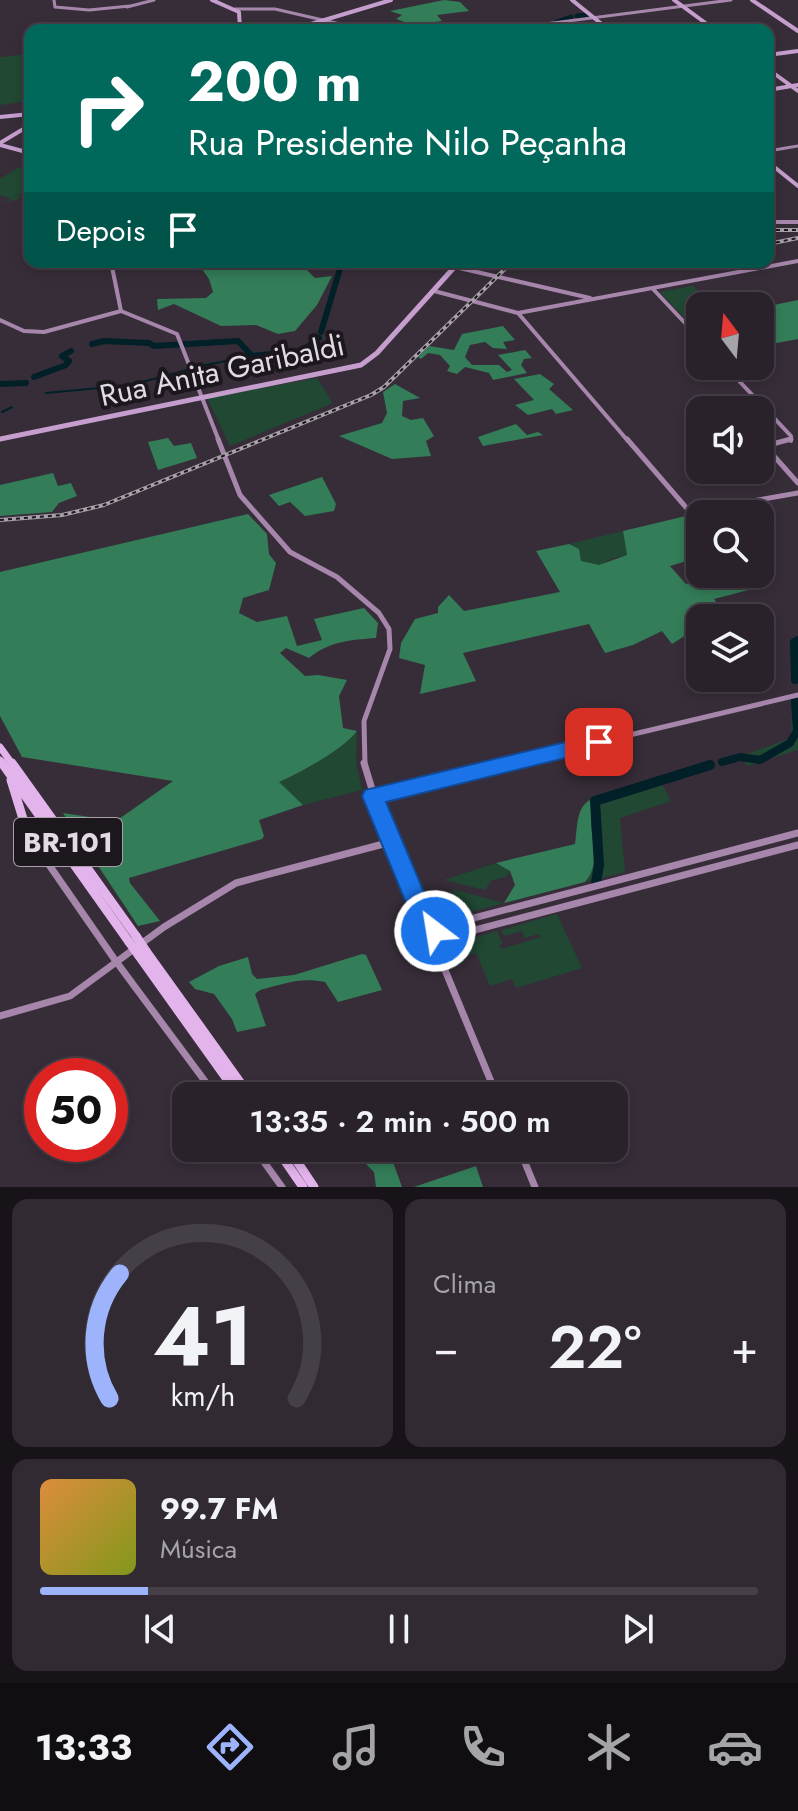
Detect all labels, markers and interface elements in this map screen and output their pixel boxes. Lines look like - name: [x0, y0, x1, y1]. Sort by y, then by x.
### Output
- text: 200 m: [188, 41, 362, 122]
- icon: right: [56, 56, 160, 160]
- text: Rua Presidente Nilo Peçanha: [188, 116, 627, 168]
- icon: arrive: [161, 208, 205, 252]
- text: Depois: [56, 209, 145, 252]
- north arrow: [686, 292, 774, 380]
- map controls: [686, 292, 774, 692]
- street label: Rua Anita Garibaldi: [96, 323, 348, 417]
- button: sound: [686, 396, 774, 484]
- button: search: [686, 500, 774, 588]
- button: layers: [686, 604, 774, 692]
- pin: [565, 708, 633, 776]
- icon: arrive: [577, 720, 621, 764]
- road number: BR-101: [14, 818, 122, 866]
- position arrow: [393, 889, 477, 973]
- speed limit sign: 50: [24, 1058, 128, 1162]
- text: 13:35 · 2 min · 500 m: [250, 1100, 550, 1143]
- text: Clima: [433, 1265, 496, 1303]
- text: 41: [152, 1276, 253, 1396]
- text: 22°: [548, 1304, 641, 1391]
- text: −: [433, 1316, 459, 1380]
- text: +: [731, 1316, 758, 1380]
- text: km/h: [170, 1375, 235, 1417]
- text: 99.7 FM: [160, 1487, 278, 1530]
- text: Música: [160, 1530, 237, 1568]
- icon: previous: [138, 1607, 182, 1651]
- icon: pause: [377, 1607, 421, 1651]
- icon: next: [616, 1607, 660, 1651]
- icon: directions: [202, 1719, 258, 1775]
- icon: music: [328, 1719, 384, 1775]
- icon: phone: [455, 1719, 511, 1775]
- icon: climate: [581, 1719, 637, 1775]
- icon: car: [707, 1719, 763, 1775]
- text: 13:33: [35, 1721, 132, 1773]

